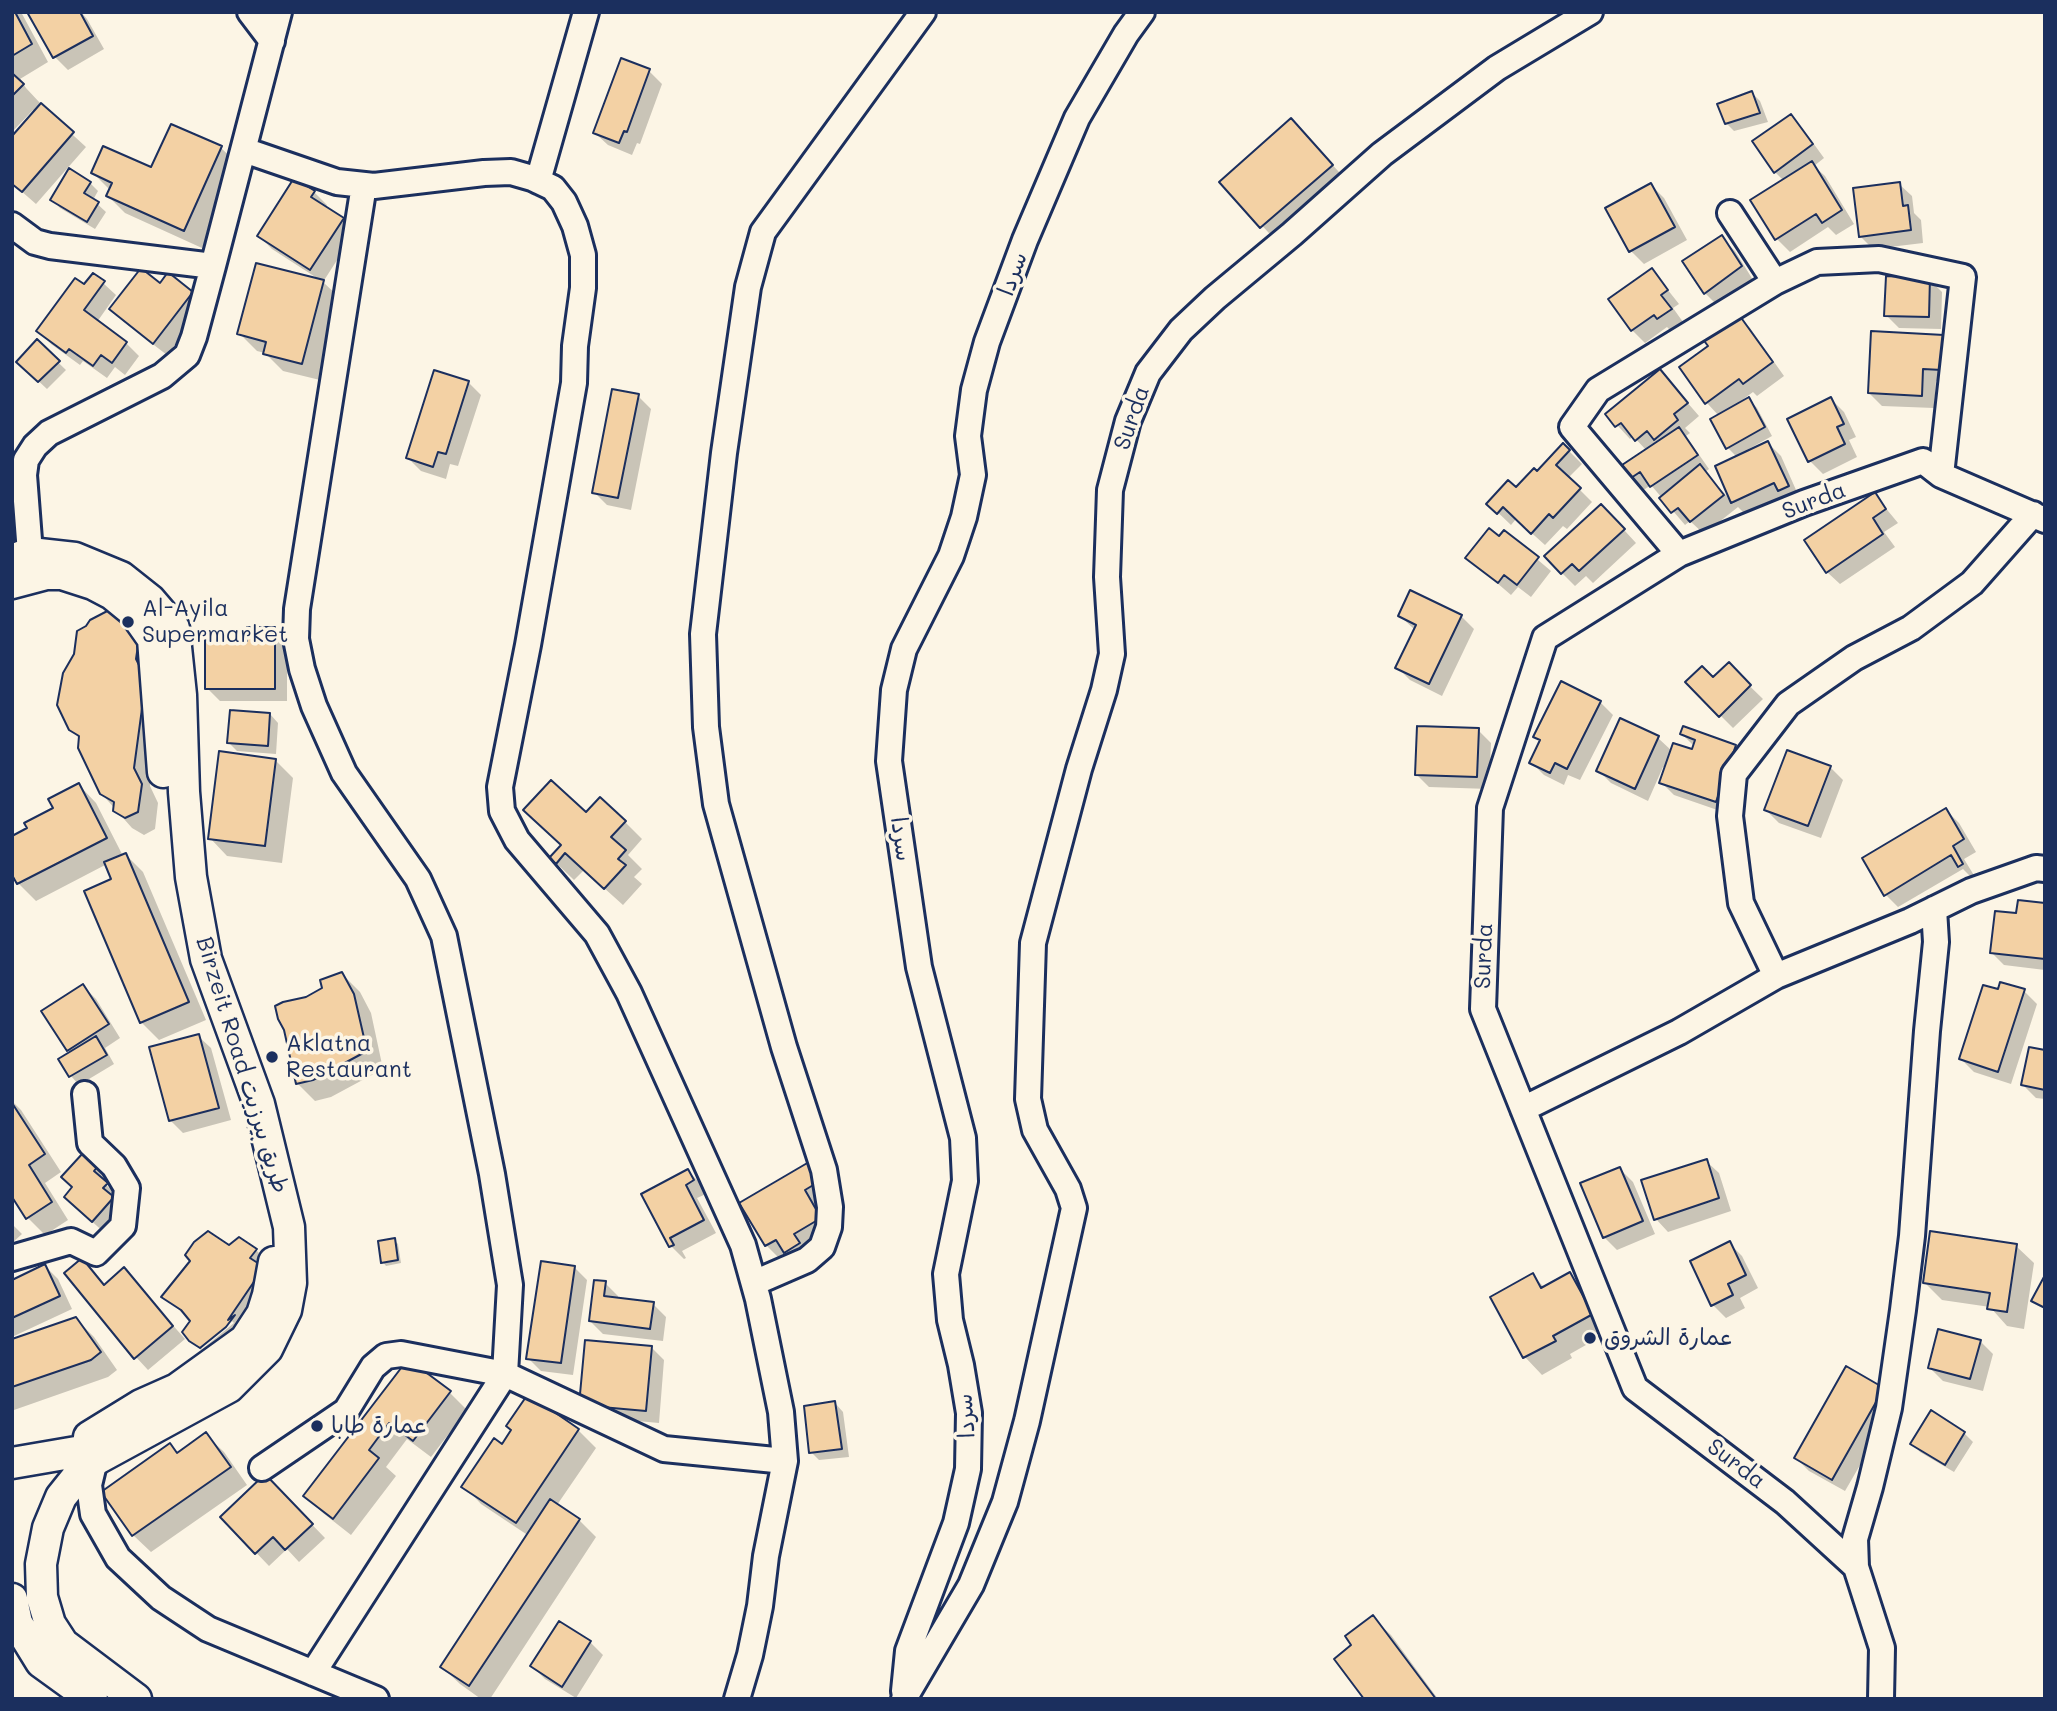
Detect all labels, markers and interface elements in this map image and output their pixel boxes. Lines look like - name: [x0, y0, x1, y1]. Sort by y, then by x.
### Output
- street label: سردا: [992, 248, 1034, 300]
- street label: Surda: [1108, 382, 1156, 454]
- street label: Surda: [1778, 476, 1850, 526]
- place label: Al-Ayila Supermarket: [142, 595, 288, 649]
- marker: Al-Ayila Supermarket: [120, 614, 136, 630]
- street label: سردا: [884, 815, 918, 863]
- street label: Surda: [1469, 923, 1499, 989]
- street label: Birzeit Road طريق بيرزيت: [190, 933, 294, 1197]
- place label: Aklatna Restaurant: [286, 1030, 412, 1084]
- marker: Aklatna Restaurant: [264, 1049, 280, 1065]
- place label: عمارة الشروق: [1604, 1324, 1734, 1352]
- marker: عمارة الشروق: [1582, 1330, 1598, 1346]
- street label: سردا: [951, 1393, 981, 1439]
- place label: عمارة طابا: [331, 1412, 428, 1440]
- marker: عمارة طابا: [309, 1418, 325, 1434]
- street label: Surda: [1701, 1433, 1771, 1495]

